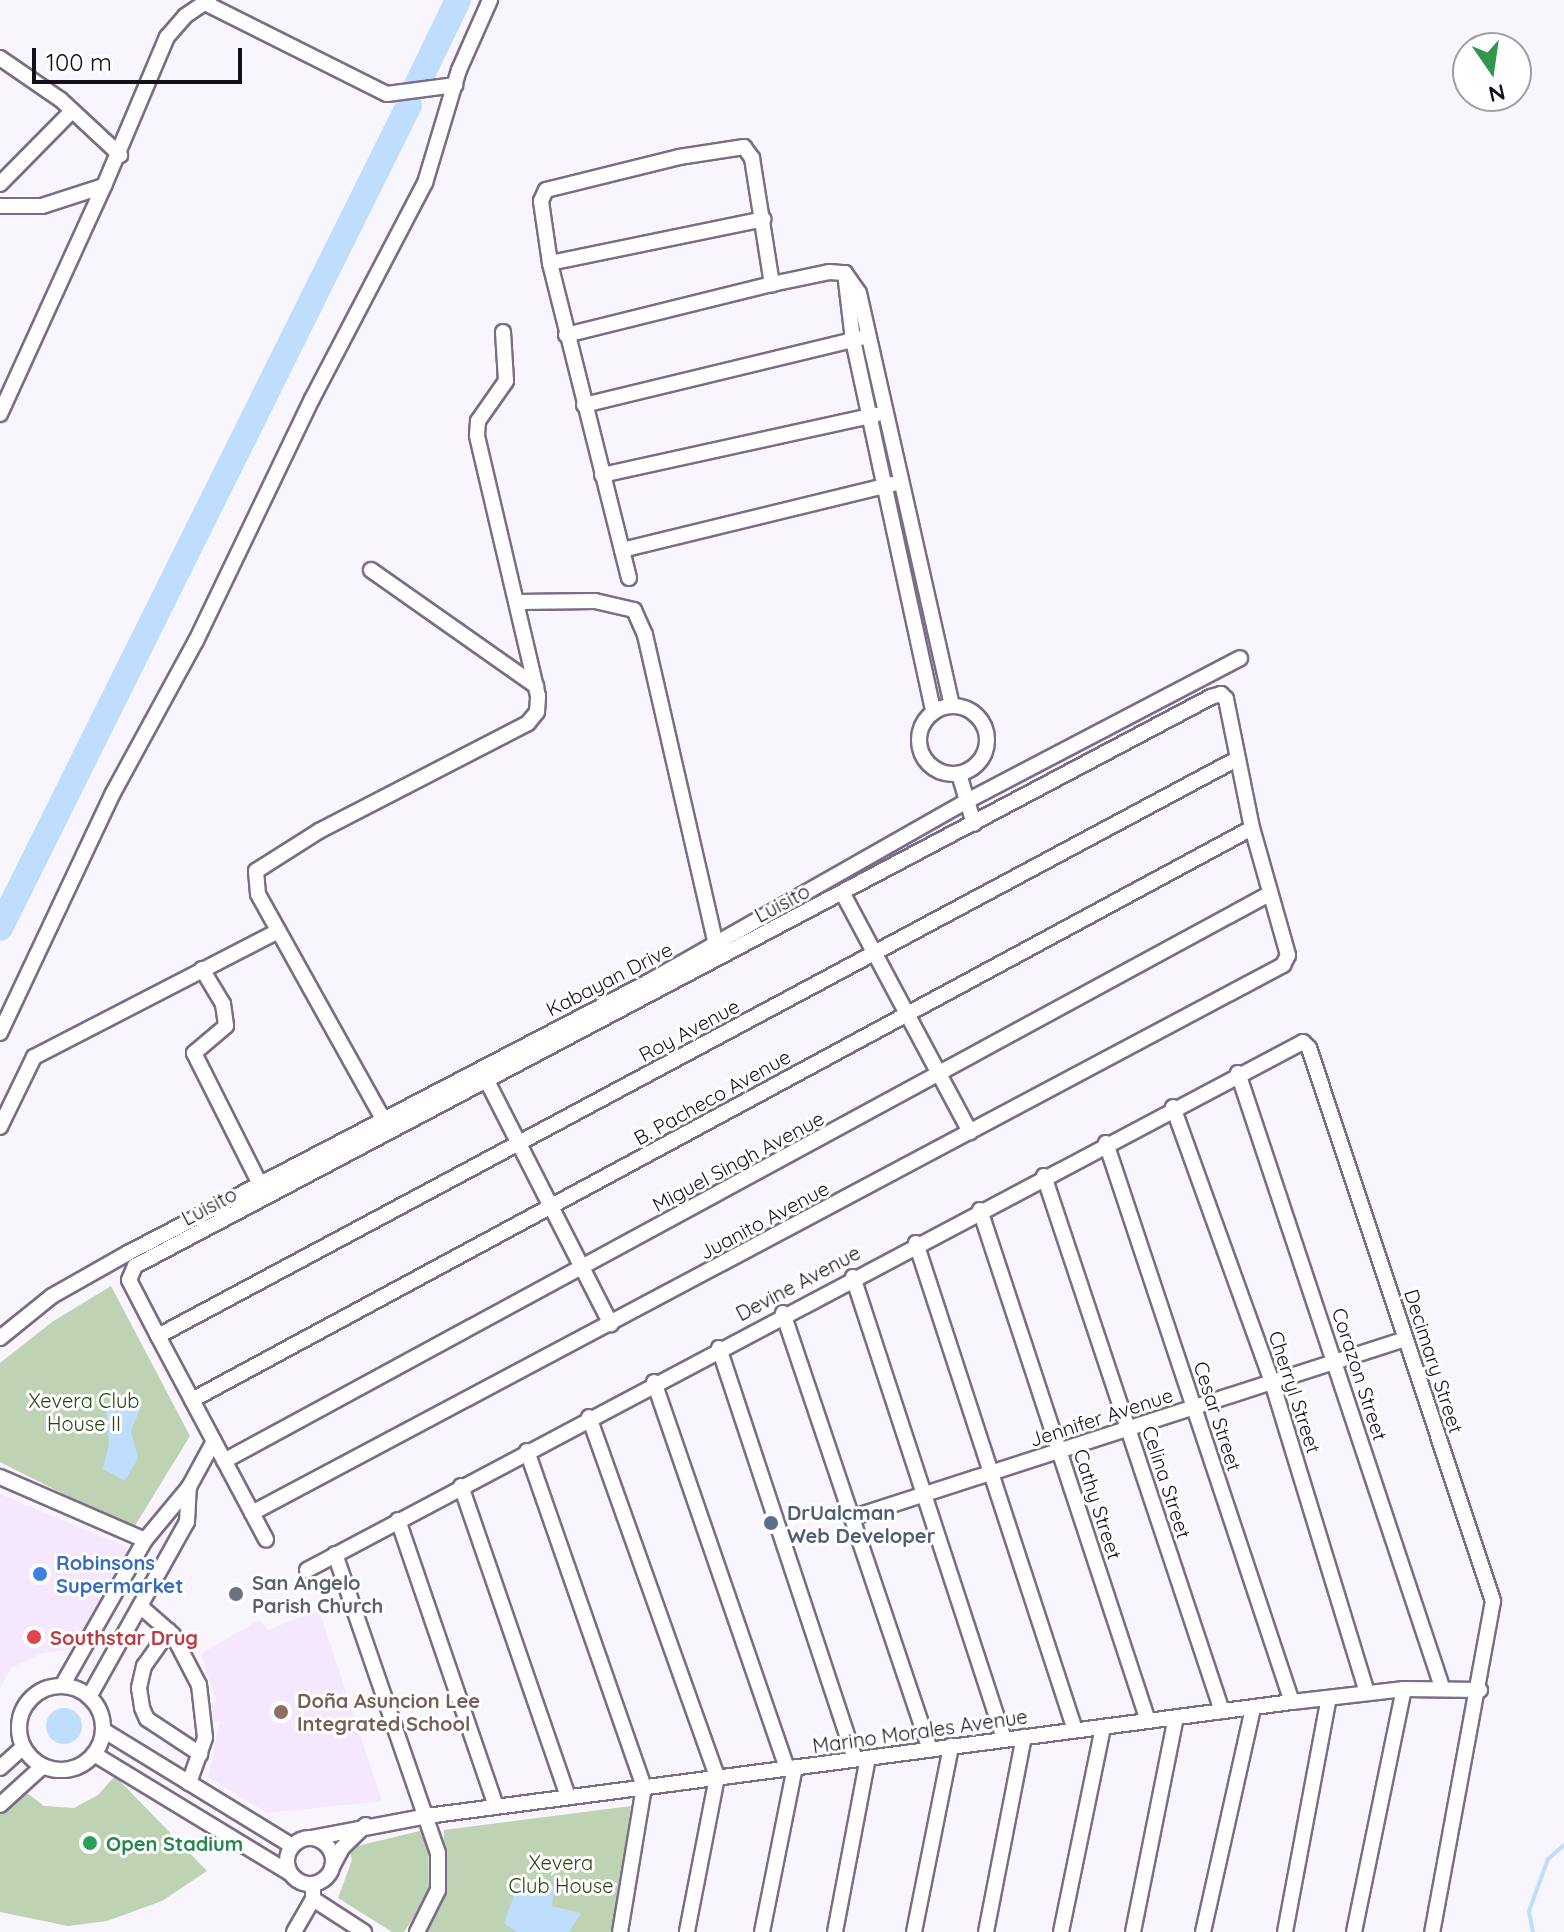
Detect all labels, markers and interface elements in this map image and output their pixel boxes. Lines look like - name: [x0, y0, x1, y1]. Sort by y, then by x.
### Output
- scale bar: [36, 32, 246, 82]
- north arrow: [1452, 32, 1532, 112]
- text: 100 m: [46, 47, 112, 77]
- text: N: [1486, 78, 1508, 109]
- street label: Luisito: [750, 879, 814, 927]
- street label: Kabayan Drive: [542, 937, 676, 1021]
- street label: Roy Avenue: [635, 993, 743, 1067]
- street label: B. Pacheco Avenue: [629, 1044, 795, 1150]
- street label: Miguel Singh Avenue: [648, 1106, 828, 1216]
- street label: Juanito Avenue: [695, 1176, 833, 1264]
- street label: Luisito: [177, 1182, 241, 1230]
- street label: Devine Avenue: [732, 1240, 864, 1326]
- street label: Decimary Street: [1399, 1286, 1469, 1436]
- street label: Corazon Street: [1327, 1305, 1393, 1443]
- street label: Cherryl Street: [1264, 1328, 1326, 1456]
- street label: Cesar Street: [1189, 1358, 1247, 1474]
- street label: Jennifer Avenue: [1026, 1382, 1176, 1452]
- park label: Xevera Club House II: [29, 1388, 139, 1435]
- street label: Celina Street: [1138, 1423, 1196, 1541]
- street label: Cathy Street: [1069, 1446, 1127, 1562]
- place label: DrUalcman Web Developer: [787, 1500, 935, 1547]
- marker: DrUalcman Web Developer: [762, 1514, 780, 1532]
- place label: Robinsons Supermarket: [56, 1550, 183, 1597]
- marker: Robinsons Supermarket: [31, 1565, 49, 1583]
- place label: San Angelo Parish Church: [252, 1570, 383, 1617]
- marker: San Angelo Parish Church: [227, 1585, 245, 1603]
- place label: Southstar Drug: [50, 1625, 198, 1649]
- marker: Southstar Drug: [25, 1628, 43, 1646]
- place label: Doña Asuncion Lee Integrated School: [297, 1688, 480, 1735]
- marker: Doña Asuncion Lee Integrated School: [272, 1703, 290, 1721]
- street label: Marino Morales Avenue: [811, 1704, 1029, 1758]
- place label: Open Stadium: [106, 1831, 243, 1855]
- marker: Open Stadium: [81, 1834, 99, 1852]
- park label: Xevera Club House: [508, 1850, 614, 1897]

